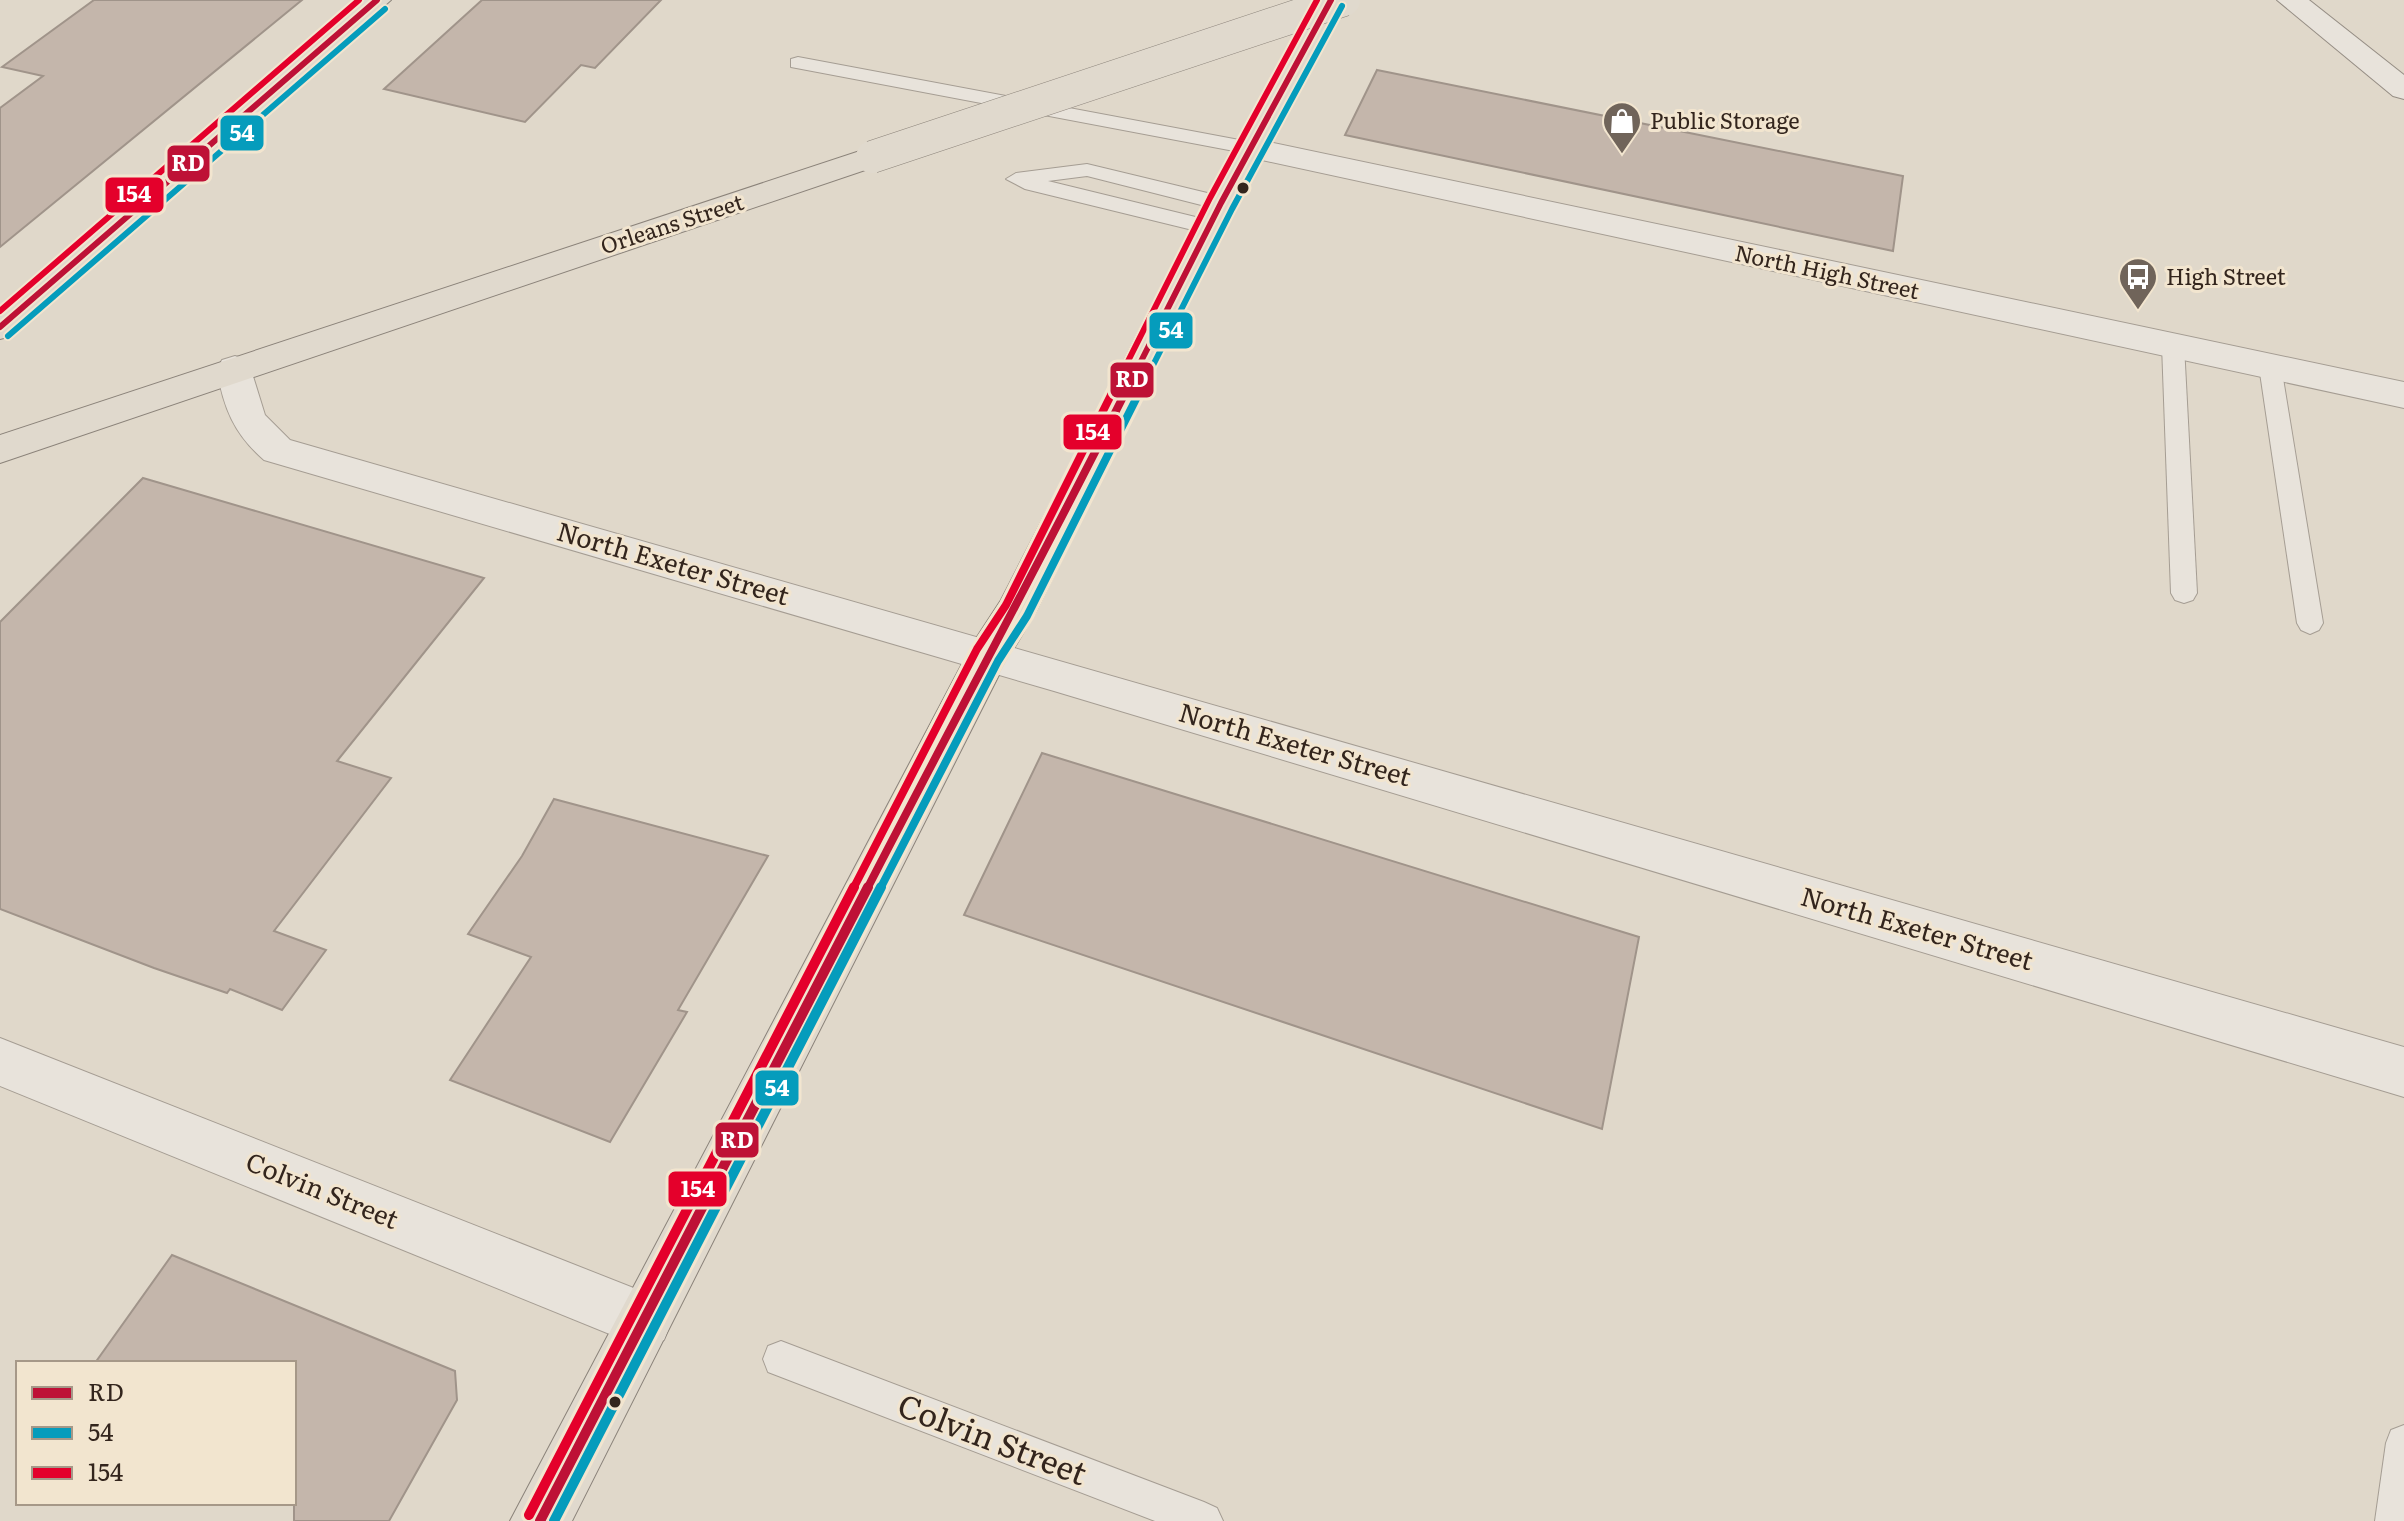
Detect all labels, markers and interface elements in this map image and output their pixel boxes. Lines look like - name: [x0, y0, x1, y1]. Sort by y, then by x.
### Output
- shop icon: Public Storage: [1601, 100, 1643, 155]
- place label: Public Storage: [1650, 103, 1800, 136]
- line badge: 54: [219, 114, 265, 152]
- text: 54: [229, 115, 255, 148]
- line badge: RD: [166, 144, 211, 183]
- text: RD: [171, 145, 205, 178]
- line badge: 154: [104, 176, 165, 214]
- text: 154: [117, 176, 151, 209]
- unlabelled marker: [1235, 180, 1251, 196]
- street label: Orleans Street: [596, 184, 747, 261]
- street label: North High Street: [1732, 235, 1923, 306]
- bus stop icon: High Street: [2117, 256, 2159, 311]
- place label: High Street: [2166, 259, 2286, 292]
- line badge: 54: [1148, 311, 1194, 350]
- text: 54: [1158, 312, 1184, 345]
- line badge: RD: [1109, 361, 1155, 399]
- text: RD: [1115, 361, 1149, 394]
- line badge: 154: [1062, 413, 1123, 451]
- text: 154: [1076, 414, 1110, 447]
- street label: North Exeter Street: [553, 510, 795, 614]
- street label: North Exeter Street: [1175, 691, 1417, 795]
- street label: North Exeter Street: [1797, 875, 2039, 979]
- line badge: 54: [754, 1069, 800, 1107]
- text: 54: [764, 1070, 790, 1103]
- line badge: RD: [714, 1121, 760, 1159]
- text: RD: [720, 1122, 754, 1155]
- street label: Colvin Street: [241, 1140, 406, 1237]
- line badge: 154: [667, 1170, 728, 1208]
- text: 154: [681, 1171, 715, 1204]
- legend: [16, 1361, 296, 1505]
- text: RD: [88, 1373, 124, 1408]
- street label: Colvin Street: [892, 1379, 1095, 1495]
- unlabelled marker: [607, 1394, 623, 1410]
- text: 54: [88, 1413, 113, 1448]
- text: 154: [88, 1453, 123, 1488]

